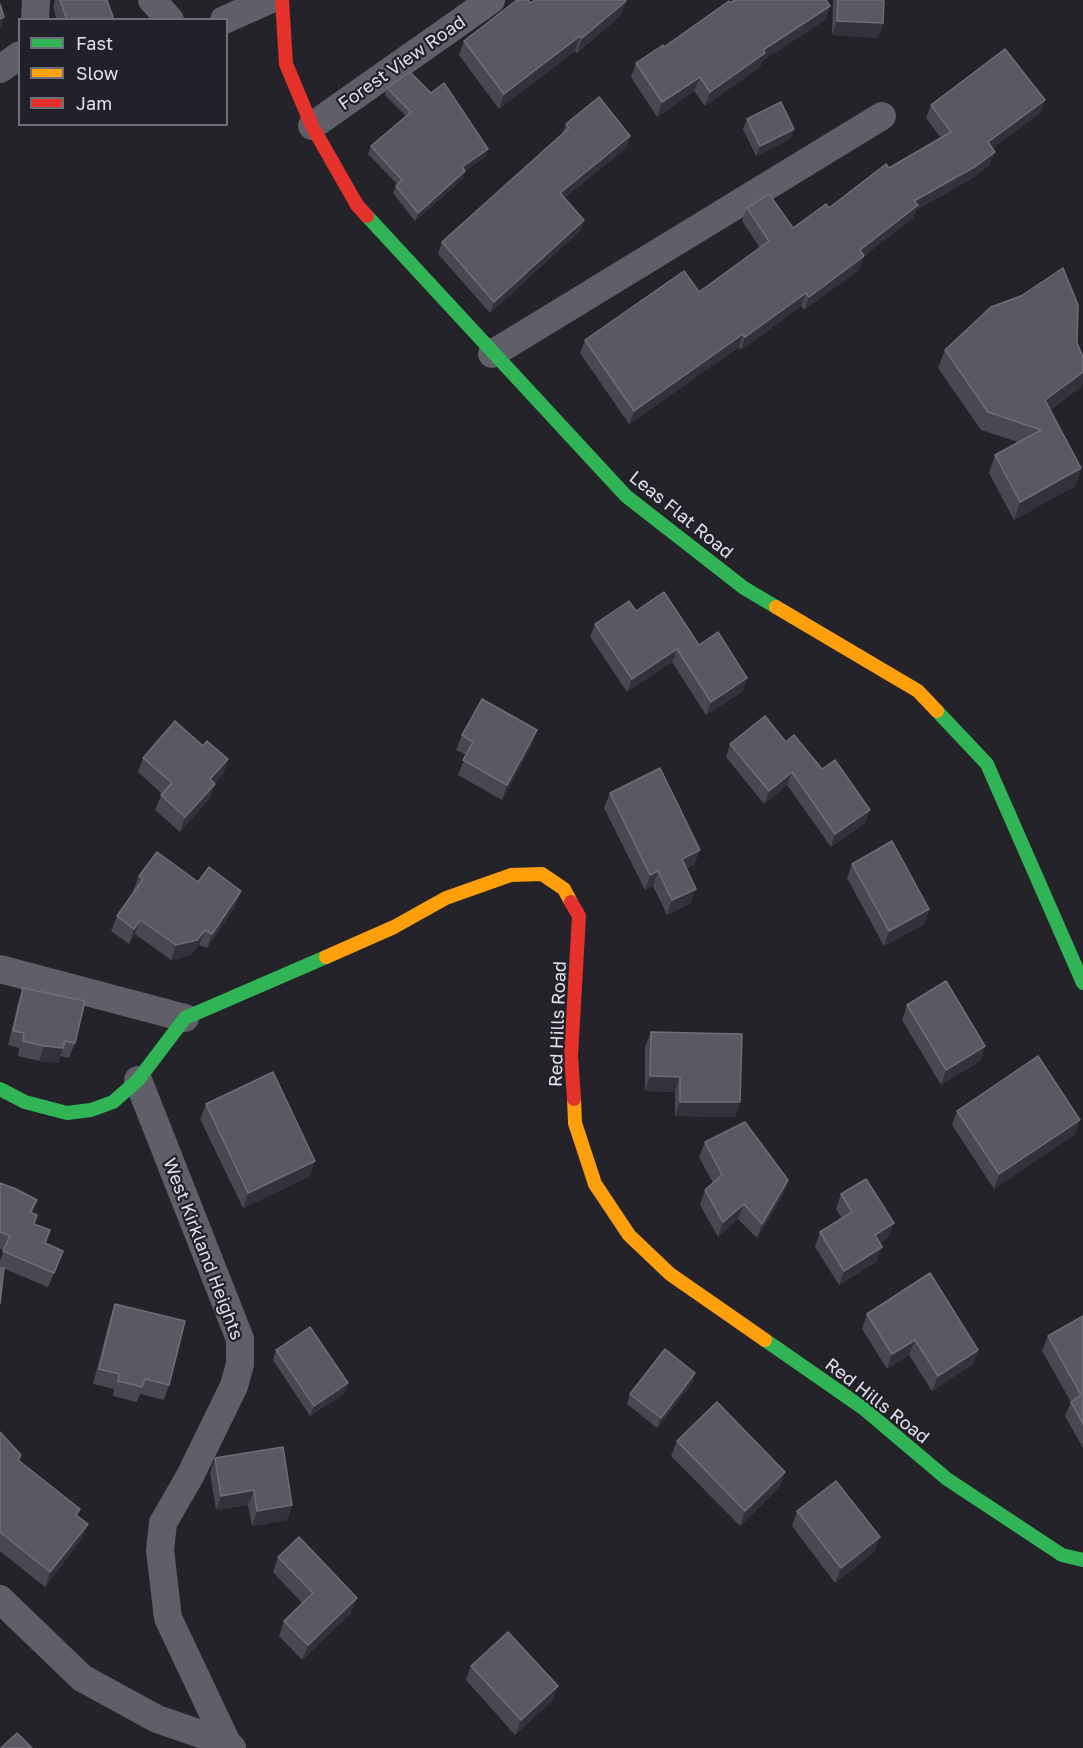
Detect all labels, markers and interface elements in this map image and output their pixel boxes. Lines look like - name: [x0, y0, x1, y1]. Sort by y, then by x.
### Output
- street label: Forest View Road: [334, 11, 470, 115]
- legend: [18, 18, 228, 126]
- text: Fast: [76, 32, 113, 54]
- text: Slow: [76, 62, 118, 84]
- text: Jam: [76, 92, 112, 114]
- street label: Leas Flat Road: [625, 467, 737, 563]
- street label: Red Hills Road: [545, 961, 571, 1087]
- street label: West Kirkland Heights: [158, 1155, 248, 1343]
- street label: Red Hills Road: [821, 1354, 933, 1448]

